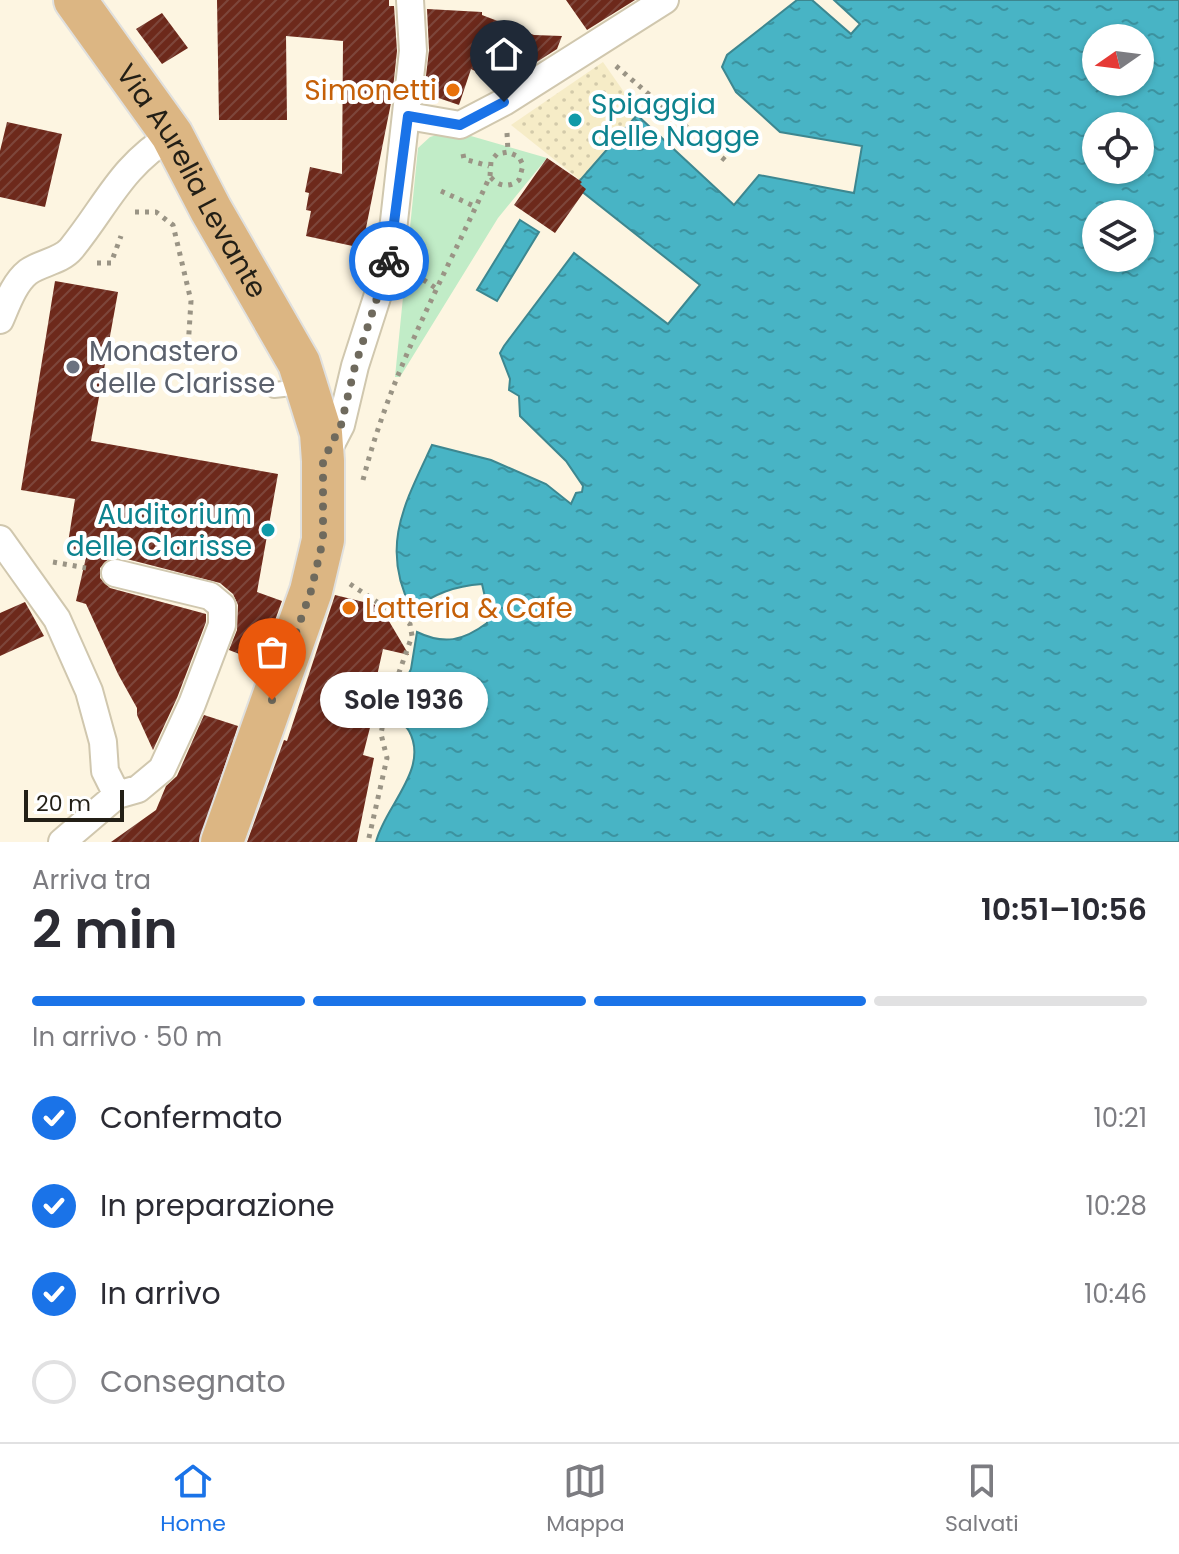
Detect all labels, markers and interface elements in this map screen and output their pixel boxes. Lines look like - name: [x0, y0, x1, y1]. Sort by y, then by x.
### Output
- pin: [470, 20, 538, 102]
- north arrow: [1082, 24, 1154, 96]
- map controls: [1082, 24, 1154, 272]
- icon: home: [482, 32, 526, 76]
- street label: Via Aurelia Levante: [107, 56, 277, 305]
- place label: Simonetti: [304, 71, 437, 110]
- marker: Simonetti: [444, 81, 462, 99]
- place label: Spiaggia delle Nagge: [591, 85, 760, 156]
- marker: Spiaggia delle Nagge: [566, 111, 584, 129]
- button: locate: [1082, 112, 1154, 184]
- button: layers: [1082, 200, 1154, 272]
- courier: [349, 221, 429, 301]
- icon: bike: [367, 239, 411, 283]
- place label: Monastero delle Clarisse: [89, 332, 275, 403]
- marker: Monastero delle Clarisse: [64, 358, 82, 376]
- place label: Auditorium delle Clarisse: [66, 495, 252, 566]
- marker: Auditorium delle Clarisse: [259, 521, 277, 539]
- place label: Latteria & Cafe: [365, 589, 573, 628]
- marker: Latteria & Cafe: [340, 599, 358, 617]
- pin: [238, 618, 306, 700]
- icon: bag: [250, 630, 294, 674]
- callout: Sole 1936: [320, 672, 488, 728]
- text: Sole 1936: [344, 682, 464, 718]
- scale bar: [24, 786, 124, 822]
- text: 20 m: [36, 788, 91, 819]
- text: Arriva tra: [32, 862, 151, 898]
- text: 10:51–10:56: [981, 888, 1147, 931]
- text: 2 min: [32, 893, 178, 966]
- text: In arrivo · 50 m: [32, 1019, 222, 1055]
- icon: check: [32, 1096, 76, 1140]
- text: Confermato: [100, 1096, 283, 1139]
- text: 10:21: [1094, 1100, 1147, 1136]
- icon: check: [32, 1184, 76, 1228]
- text: In preparazione: [100, 1184, 335, 1227]
- text: 10:28: [1085, 1188, 1147, 1224]
- icon: check: [32, 1272, 76, 1316]
- text: In arrivo: [100, 1272, 221, 1315]
- text: 10:46: [1084, 1276, 1147, 1312]
- text: Consegnato: [100, 1360, 286, 1403]
- tab: Home: [160, 1459, 226, 1540]
- tab: Mappa: [546, 1459, 625, 1540]
- tab: Salvati: [945, 1459, 1019, 1540]

